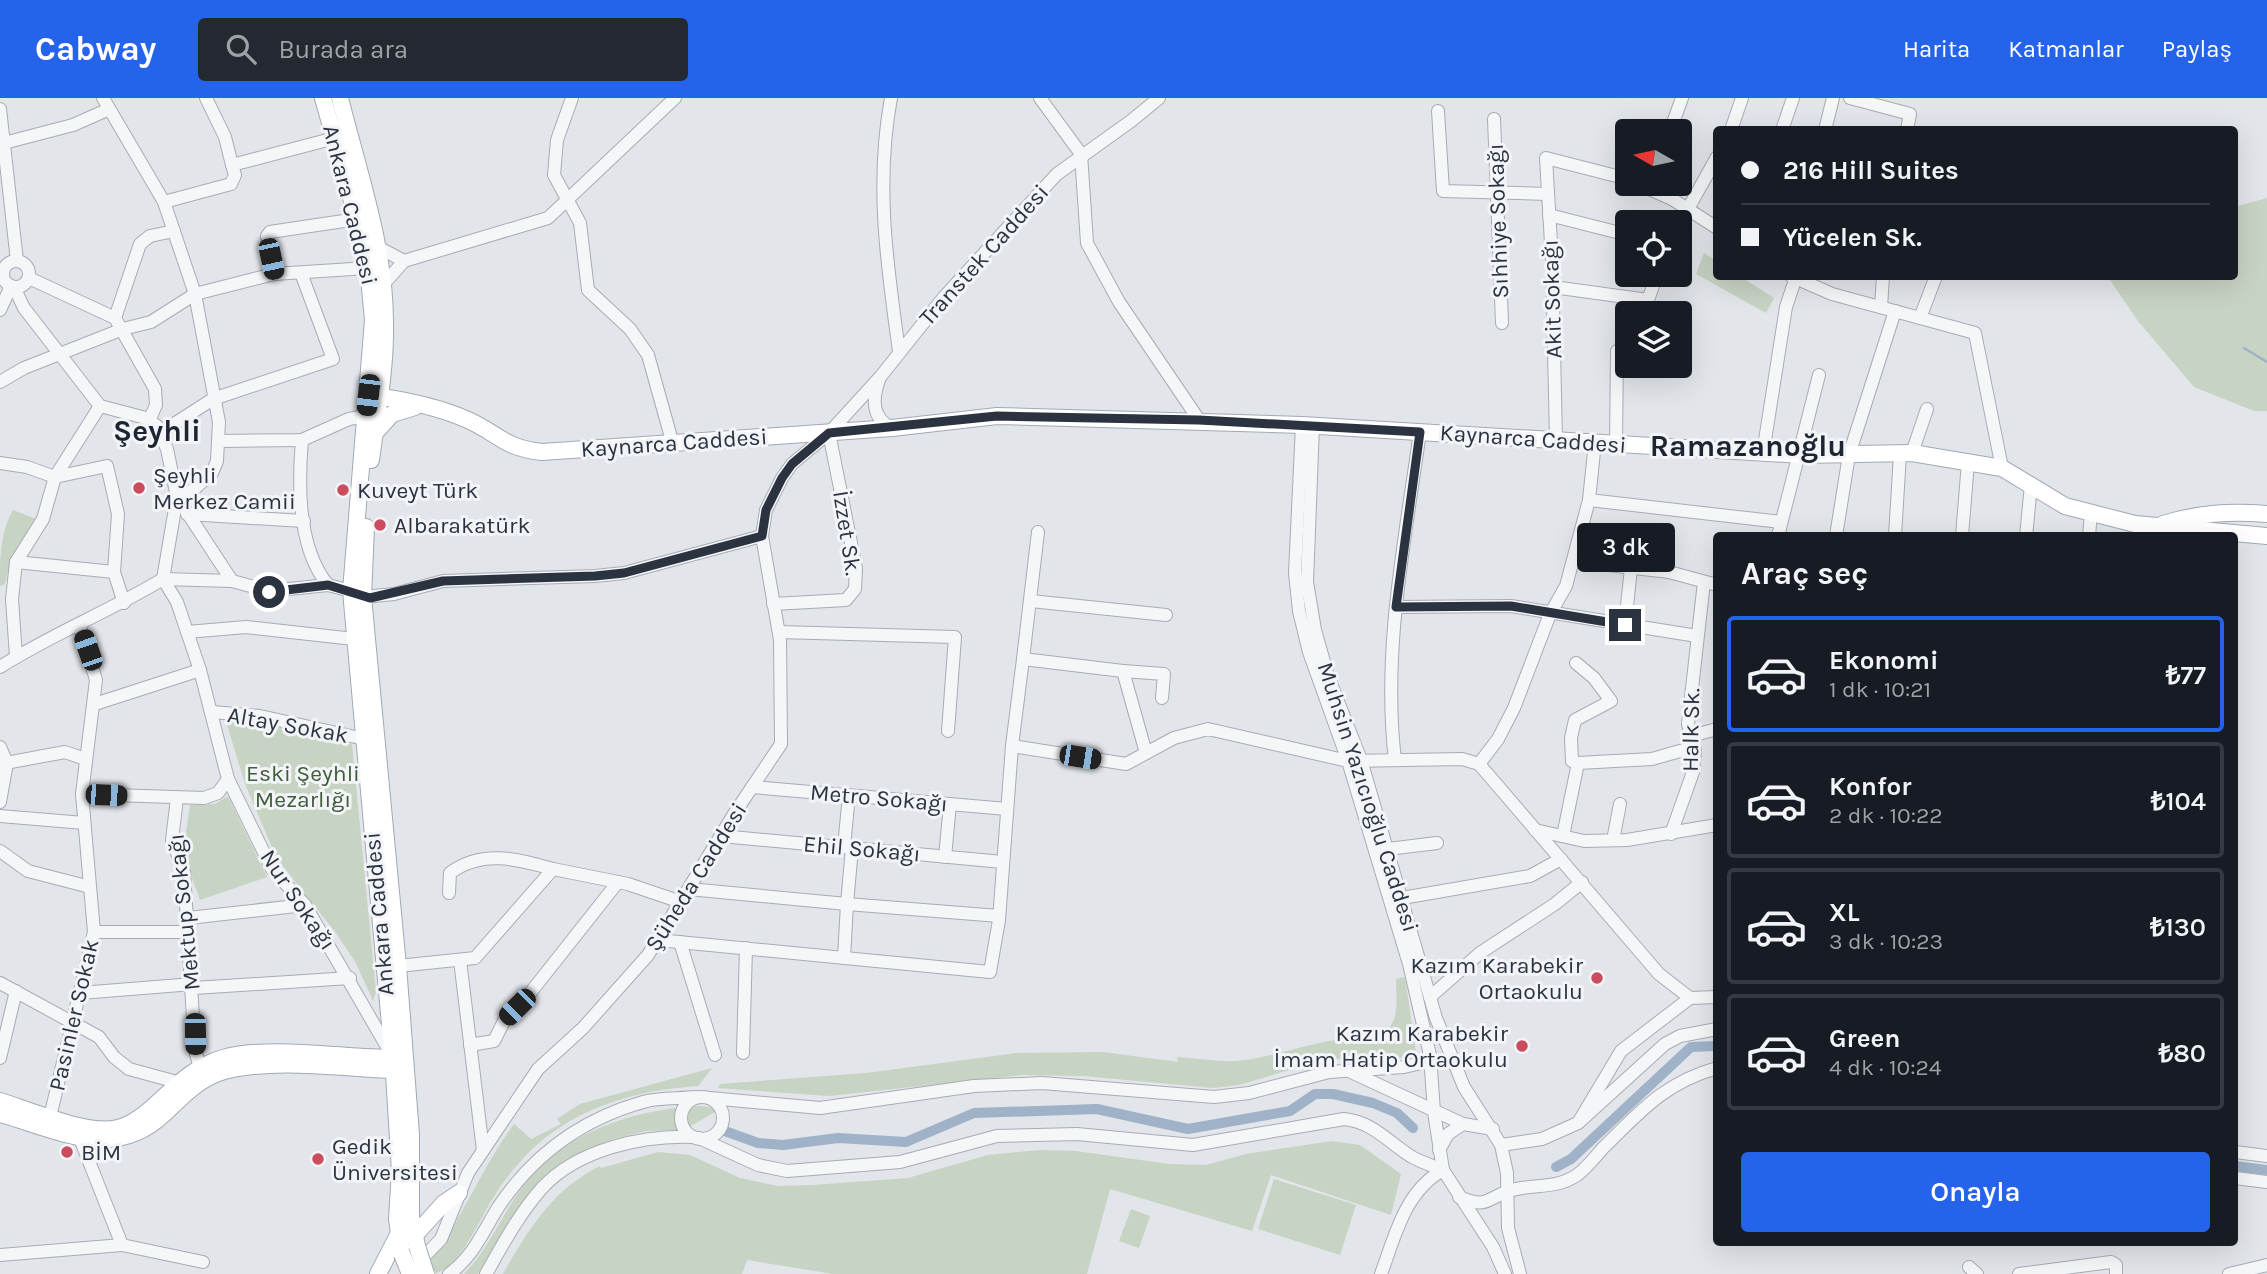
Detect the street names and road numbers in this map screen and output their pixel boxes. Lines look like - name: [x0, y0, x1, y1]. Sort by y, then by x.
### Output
- street label: Ankara Caddesi: [317, 122, 383, 288]
- street label: Sıhhiye Sokağı: [1482, 143, 1514, 299]
- street label: Transtek Caddesi: [914, 179, 1054, 331]
- street label: Akit Sokağı: [1536, 239, 1568, 359]
- street label: Kaynarca Caddesi: [1439, 419, 1627, 459]
- street label: Kaynarca Caddesi: [580, 423, 768, 463]
- street label: İzzet Sk.: [827, 489, 867, 577]
- street label: Muhsin Yazıcıoğlu Caddesi: [1312, 659, 1424, 935]
- street label: Halk Sk.: [1677, 688, 1705, 772]
- street label: Altay Sokak: [225, 701, 351, 749]
- street label: Metro Sokağı: [809, 779, 949, 817]
- street label: Şüheda Caddesi: [639, 798, 753, 956]
- street label: Ehil Sokağı: [802, 830, 922, 868]
- street label: Ankara Caddesi: [358, 831, 400, 997]
- street label: Mektup Sokağı: [162, 832, 206, 992]
- street label: Nur Sokağı: [255, 845, 341, 955]
- street label: Pasinler Sokak: [43, 936, 105, 1094]

